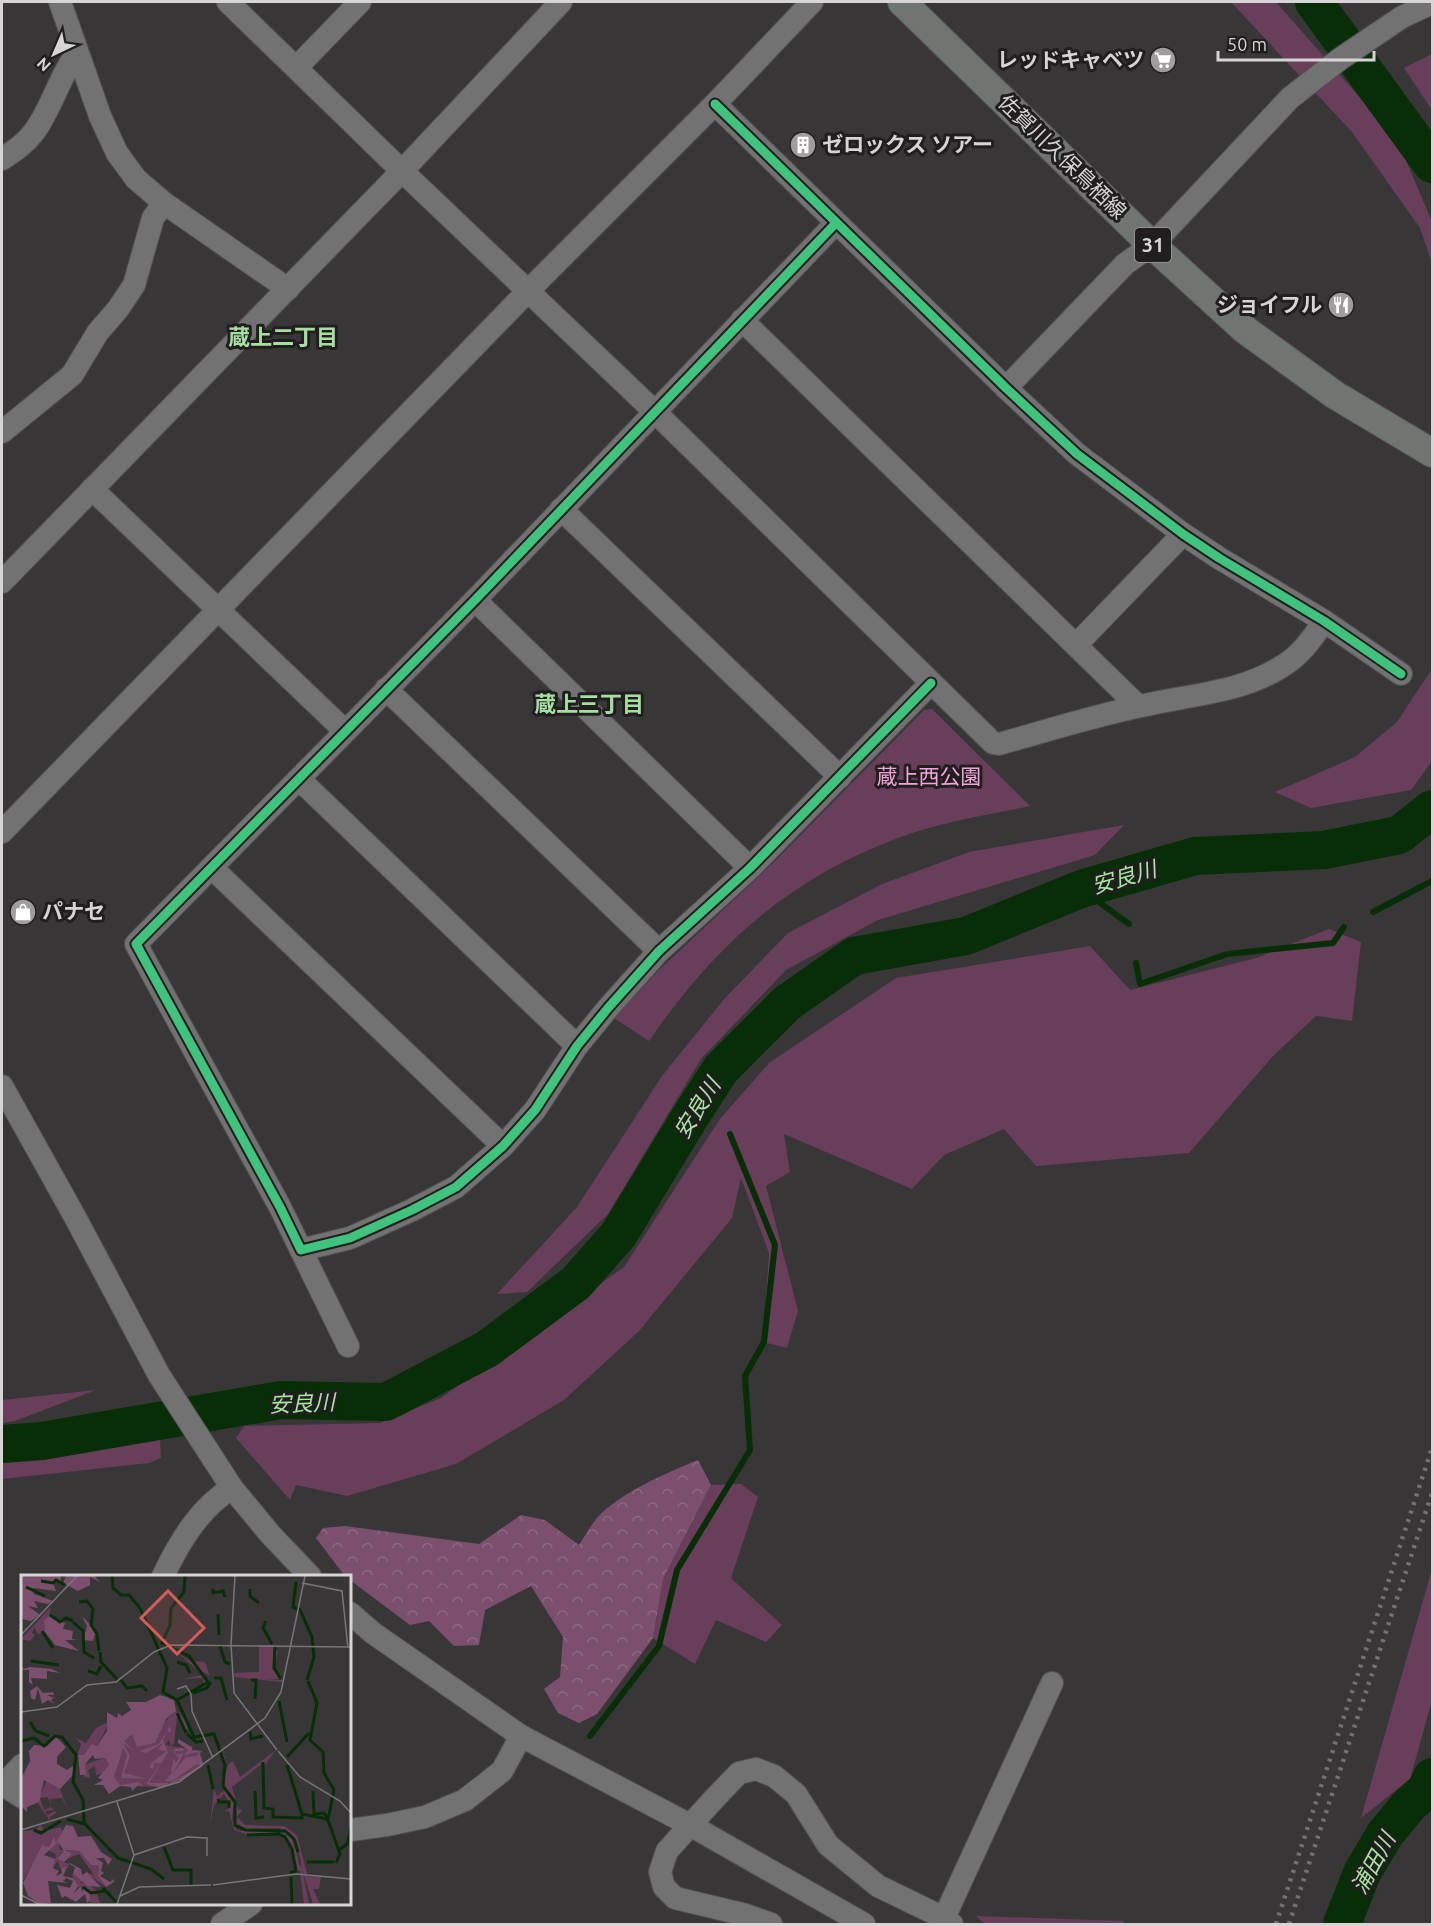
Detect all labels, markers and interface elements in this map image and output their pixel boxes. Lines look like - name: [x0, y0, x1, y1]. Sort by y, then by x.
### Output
- north arrow: [24, 24, 84, 84]
- scale bar: [1218, 24, 1374, 62]
- text: 50 m: [1227, 34, 1267, 54]
- supermarket icon: レッドキャベツ: [1148, 45, 1178, 75]
- place label: レッドキャベツ: [997, 47, 1144, 71]
- text: N: [33, 54, 54, 75]
- street label: 佐賀川久保鳥栖線: [994, 89, 1131, 223]
- building icon: ゼロックス ソアー: [788, 130, 818, 160]
- place label: ゼロックス ソアー: [822, 132, 993, 156]
- road number: 31: [1135, 228, 1171, 262]
- restaurant icon: ジョイフル: [1326, 290, 1356, 320]
- place label: ジョイフル: [1217, 292, 1322, 316]
- district label: 蔵上二丁目: [228, 324, 338, 349]
- district label: 蔵上三丁目: [534, 691, 644, 716]
- park label: 蔵上西公園: [877, 764, 982, 788]
- water label: 安良川: [1089, 855, 1161, 898]
- shop icon: パナセ: [8, 897, 38, 927]
- place label: パナセ: [42, 899, 105, 923]
- water label: 安良川: [668, 1071, 726, 1142]
- water label: 安良川: [269, 1389, 337, 1416]
- inset map: [21, 1575, 351, 1905]
- water label: 浦田川: [1346, 1826, 1400, 1898]

